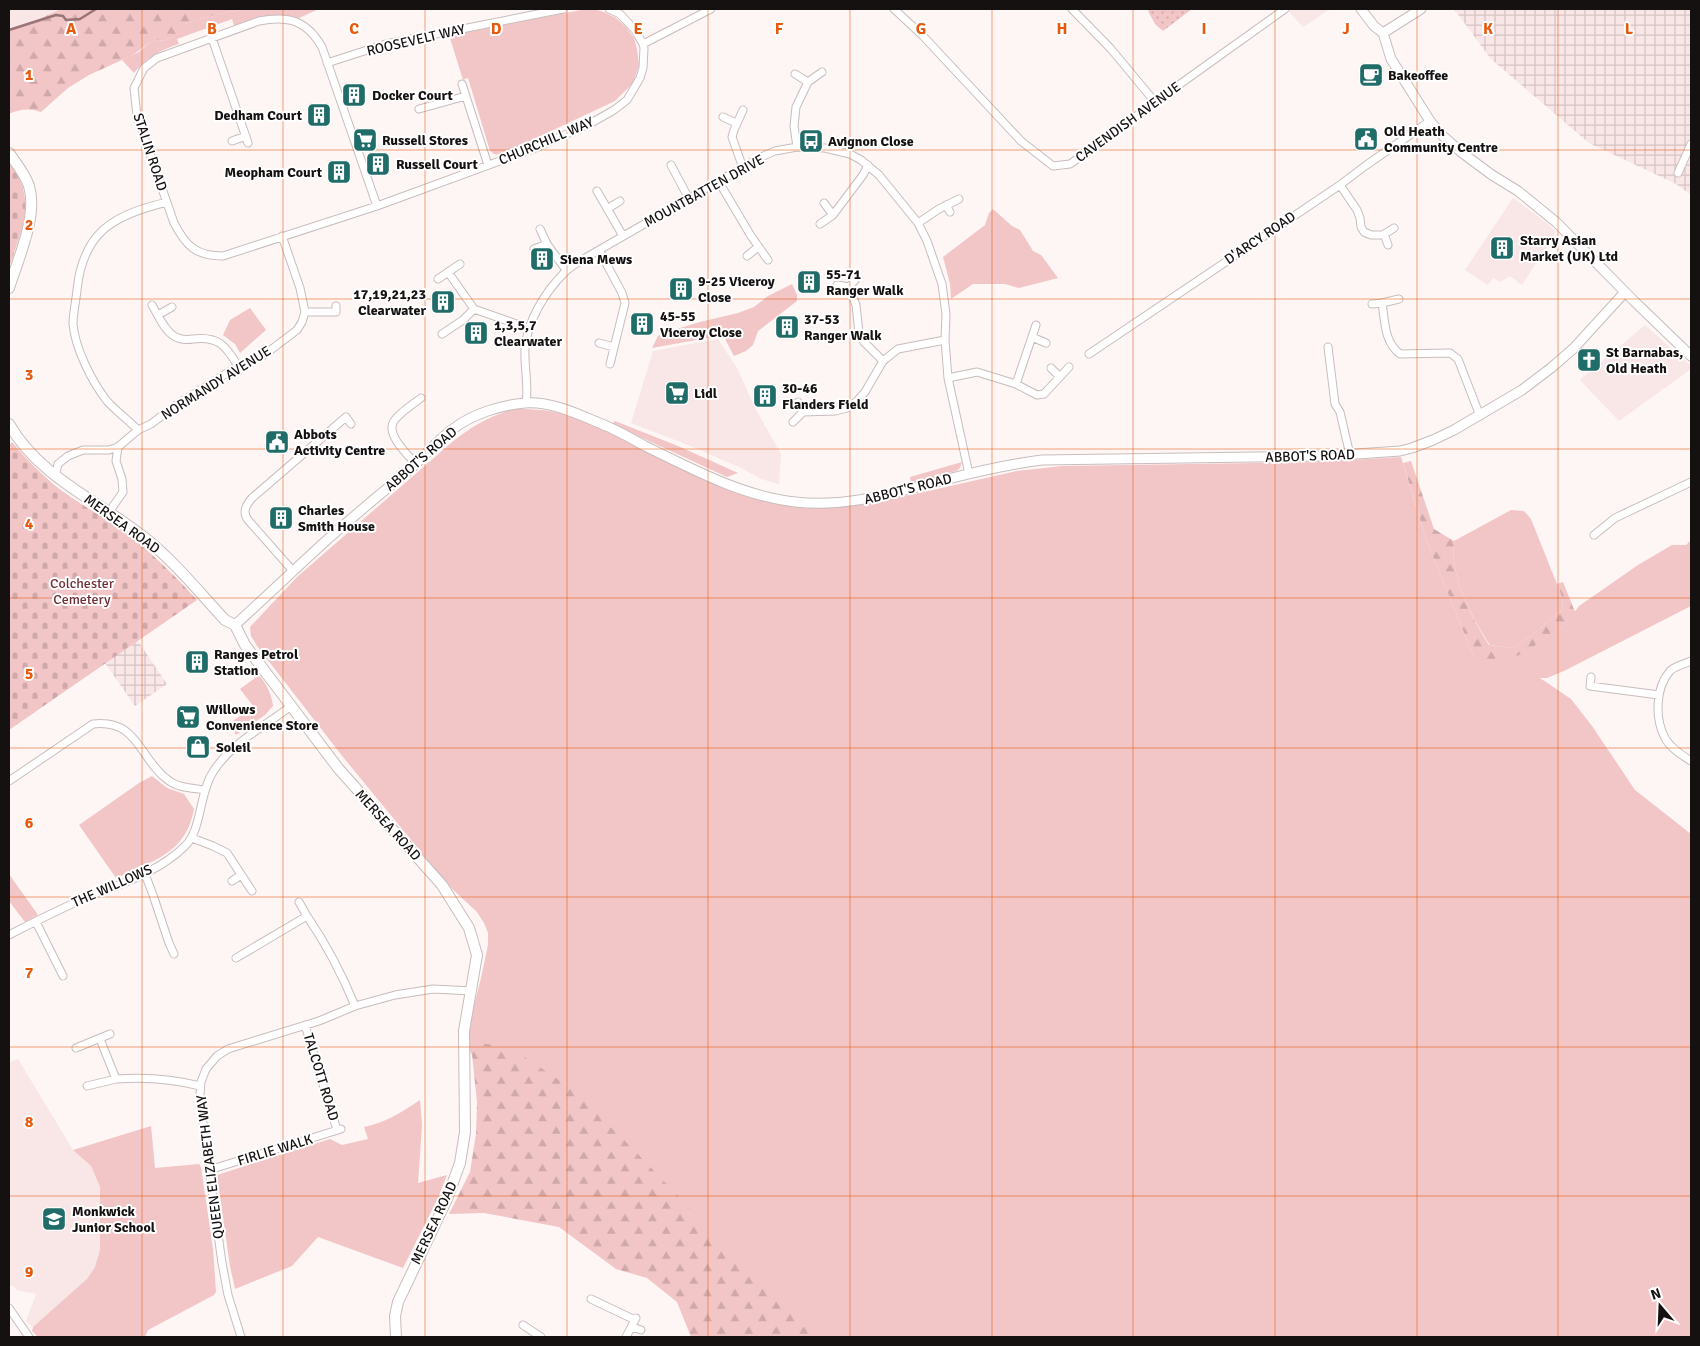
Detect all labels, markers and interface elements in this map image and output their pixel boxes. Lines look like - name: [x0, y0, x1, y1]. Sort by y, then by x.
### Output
- text: A: [66, 19, 77, 39]
- text: B: [207, 19, 217, 39]
- text: C: [349, 19, 359, 39]
- text: D: [491, 19, 502, 39]
- text: E: [633, 19, 643, 39]
- text: F: [775, 19, 784, 39]
- text: G: [916, 19, 926, 39]
- text: H: [1057, 19, 1067, 39]
- text: I: [1201, 19, 1207, 39]
- text: J: [1342, 19, 1350, 39]
- text: K: [1483, 19, 1493, 39]
- text: L: [1625, 19, 1634, 39]
- street label: ROOSEVELT WAY: [365, 20, 467, 60]
- cafe icon: Bakeoffee: [1358, 62, 1384, 88]
- text: 1: [25, 65, 34, 85]
- place label: Bakeoffee: [1388, 67, 1448, 84]
- street label: CAVENDISH AVENUE: [1072, 78, 1184, 166]
- building icon: Docker Court: [341, 82, 367, 108]
- place label: Docker Court: [372, 87, 454, 104]
- building icon: Dedham Court: [306, 102, 332, 128]
- place label: Dedham Court: [214, 107, 303, 124]
- street label: STALIN ROAD: [129, 111, 171, 193]
- street label: CHURCHILL WAY: [496, 113, 596, 169]
- place label: Old Heath Community Centre: [1384, 123, 1498, 156]
- public building icon: Old Heath Community Centre: [1353, 126, 1379, 152]
- supermarket icon: Russell Stores: [352, 127, 378, 153]
- bus stop icon: Avignon Close: [798, 128, 824, 154]
- place label: Russell Stores: [382, 132, 468, 149]
- place label: Avignon Close: [828, 133, 914, 150]
- building icon: Russell Court: [365, 151, 391, 177]
- street label: MOUNTBATTEN DRIVE: [641, 151, 767, 231]
- place label: Russell Court: [396, 156, 479, 173]
- building icon: Meopham Court: [326, 159, 352, 185]
- place label: Meopham Court: [225, 164, 323, 181]
- street label: D'ARCY ROAD: [1221, 208, 1299, 268]
- text: 2: [25, 215, 33, 235]
- place label: Starry Asian Market (UK) Ltd: [1520, 232, 1619, 265]
- building icon: Starry Asian Market (UK) Ltd: [1489, 235, 1515, 261]
- building icon: Siena Mews: [529, 246, 555, 272]
- place label: Siena Mews: [560, 251, 632, 268]
- place label: 55-71 Ranger Walk: [826, 266, 904, 299]
- building icon: 55-71 Ranger Walk: [796, 269, 822, 295]
- place label: 9-25 Viceroy Close: [698, 273, 775, 306]
- building icon: 9-25 Viceroy Close: [668, 276, 694, 302]
- place label: 17,19,21,23 Clearwater: [353, 286, 426, 319]
- building icon: 17,19,21,23 Clearwater: [430, 289, 456, 315]
- place label: 45-55 Viceroy Close: [660, 308, 742, 341]
- building icon: 45-55 Viceroy Close: [629, 311, 655, 337]
- place label: 37-53 Ranger Walk: [804, 311, 882, 344]
- building icon: 37-53 Ranger Walk: [774, 314, 800, 340]
- place label: 1,3,5,7 Clearwater: [494, 317, 563, 350]
- building icon: 1,3,5,7 Clearwater: [463, 320, 489, 346]
- street label: NORMANDY AVENUE: [158, 342, 274, 424]
- place label: St Barnabas, Old Heath: [1606, 344, 1683, 377]
- church icon: St Barnabas, Old Heath: [1576, 347, 1602, 373]
- text: 3: [25, 365, 33, 385]
- supermarket icon: Lidl: [664, 380, 690, 406]
- place label: 30-46 Flanders Field: [782, 380, 869, 413]
- building icon: 30-46 Flanders Field: [752, 383, 778, 409]
- place label: Lidl: [694, 385, 718, 402]
- street label: ABBOT'S ROAD: [382, 423, 460, 495]
- place label: Abbots Activity Centre: [294, 426, 385, 459]
- public building icon: Abbots Activity Centre: [264, 429, 290, 455]
- street label: ABBOT'S ROAD: [1265, 446, 1355, 466]
- street label: ABBOT'S ROAD: [862, 470, 954, 508]
- street label: MERSEA ROAD: [81, 491, 163, 557]
- place label: Charles Smith House: [298, 502, 375, 535]
- building icon: Charles Smith House: [268, 505, 294, 531]
- text: 4: [25, 514, 34, 534]
- park label: Colchester Cemetery: [50, 575, 115, 608]
- place label: Ranges Petrol Station: [214, 646, 299, 679]
- building icon: Ranges Petrol Station: [184, 649, 210, 675]
- text: 5: [25, 664, 33, 684]
- place label: Willows Convenience Store: [206, 701, 318, 734]
- supermarket icon: Willows Convenience Store: [175, 704, 201, 730]
- shop icon: Soleil: [185, 734, 211, 760]
- place label: Soleil: [216, 739, 251, 756]
- street label: MERSEA ROAD: [352, 786, 424, 864]
- text: 6: [25, 813, 34, 833]
- street label: THE WILLOWS: [69, 861, 155, 911]
- text: 7: [25, 963, 34, 983]
- street label: TALCOTT ROAD: [300, 1031, 342, 1123]
- street label: QUEEN ELIZABETH WAY: [193, 1094, 227, 1240]
- text: 8: [25, 1112, 34, 1132]
- street label: FIRLIE WALK: [235, 1130, 315, 1169]
- street label: MERSEA ROAD: [407, 1179, 461, 1267]
- place label: Monkwick Junior School: [72, 1203, 156, 1236]
- school or university icon: Monkwick Junior School: [41, 1206, 67, 1232]
- text: 9: [25, 1262, 34, 1282]
- north arrow: [1635, 1281, 1685, 1331]
- text: N: [1649, 1285, 1663, 1304]

